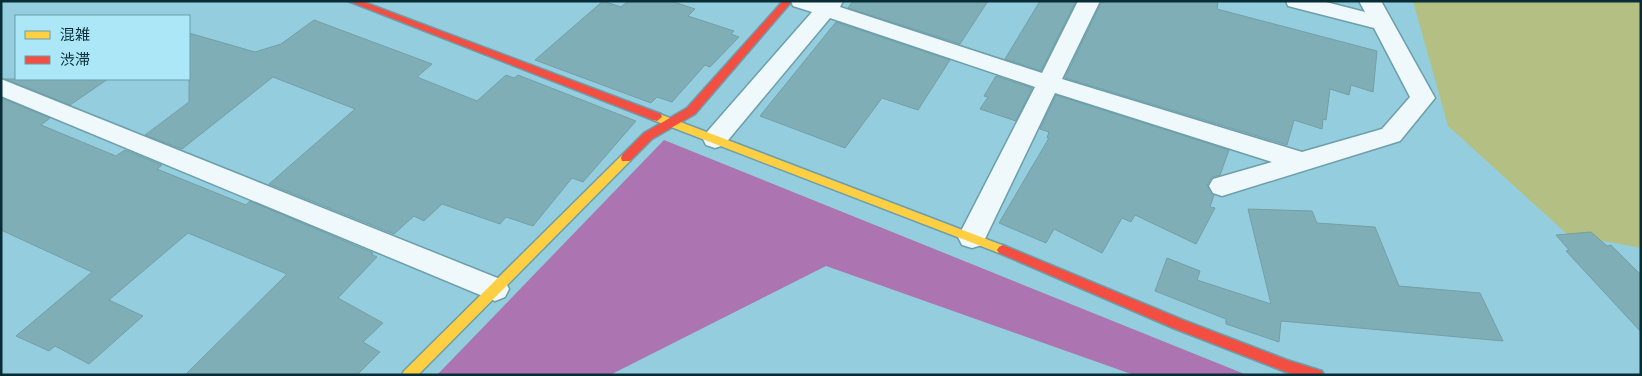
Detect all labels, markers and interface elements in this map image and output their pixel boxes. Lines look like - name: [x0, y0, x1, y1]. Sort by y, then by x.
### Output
- legend: [15, 15, 190, 80]
- text: 混雑: [60, 27, 90, 43]
- text: 渋滞: [60, 52, 90, 68]

